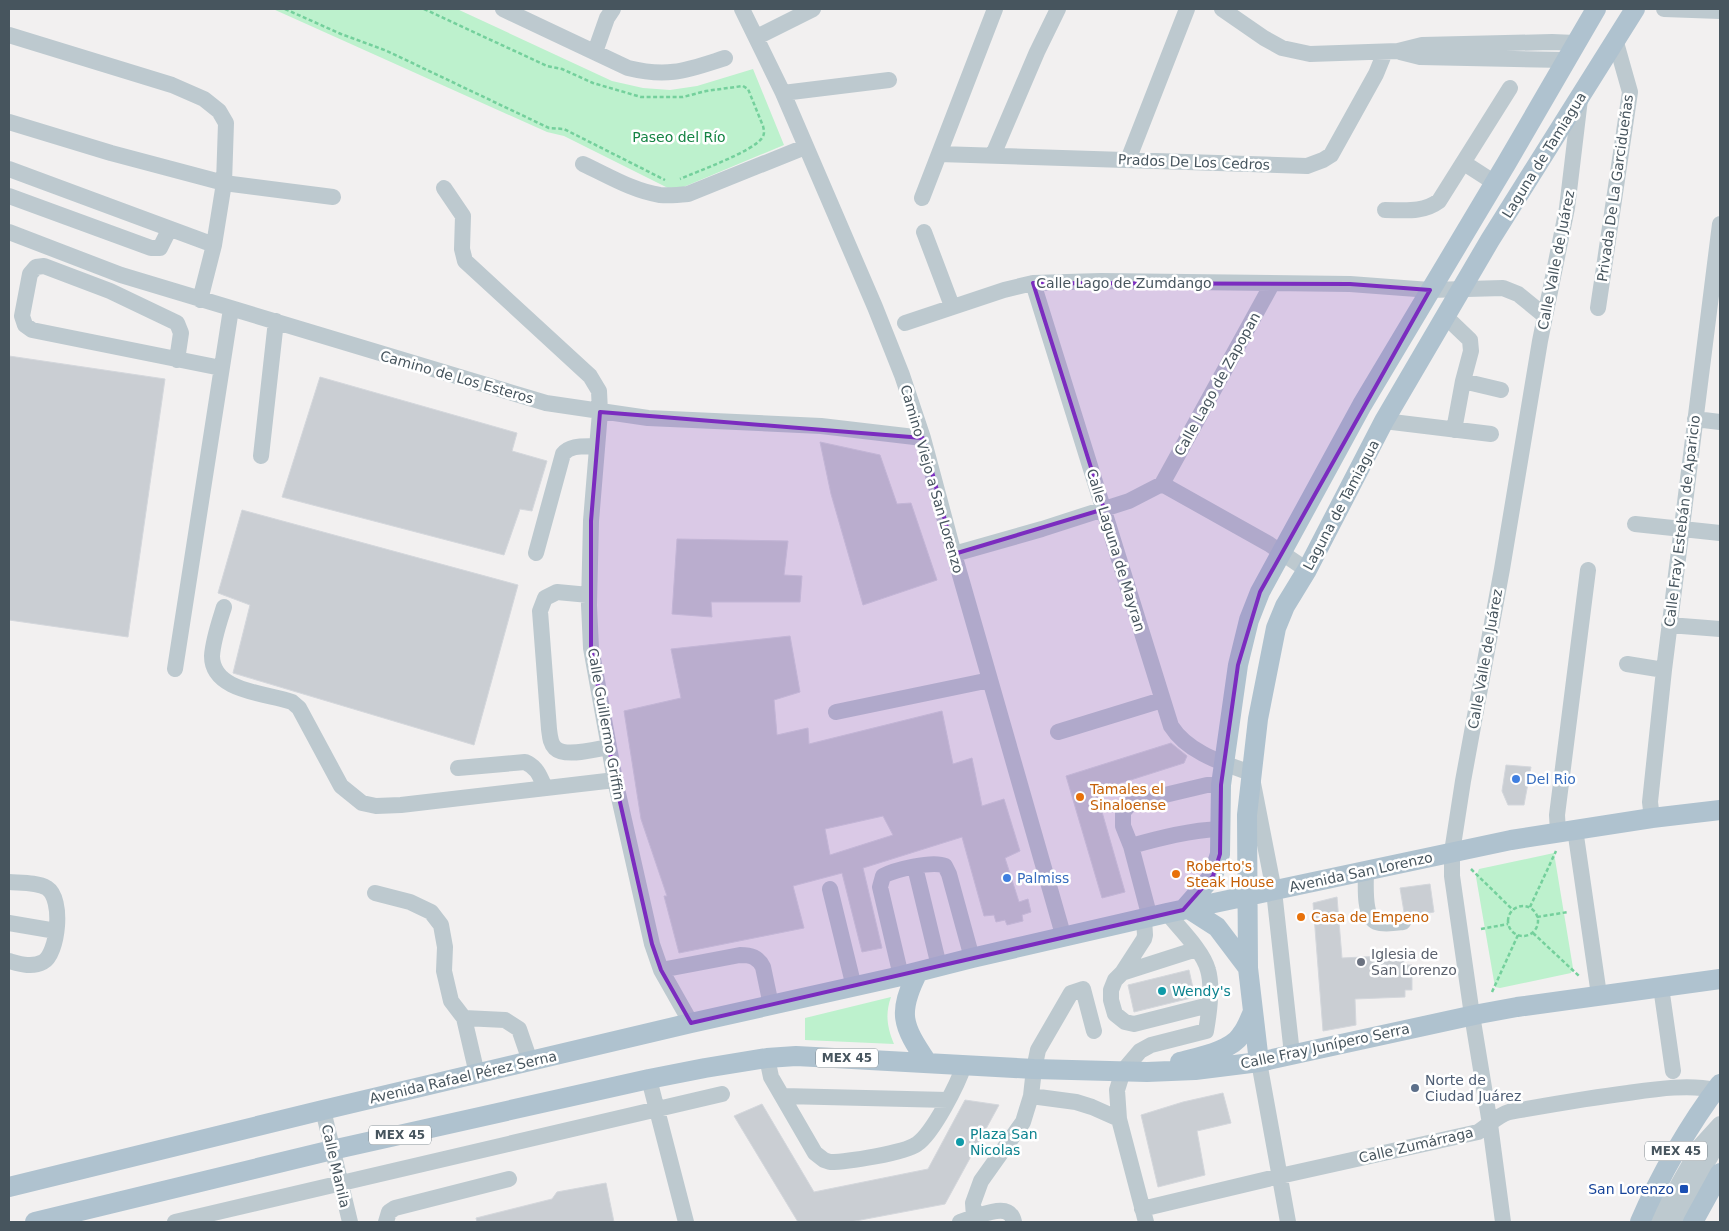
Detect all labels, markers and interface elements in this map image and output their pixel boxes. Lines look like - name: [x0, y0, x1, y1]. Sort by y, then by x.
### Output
- street label: Laguna de Tamiagua: [1499, 89, 1589, 221]
- street label: Privada De La Garcidueñas: [1594, 93, 1636, 283]
- park label: Paseo del Río: [632, 129, 726, 145]
- street label: Prados De Los Cedros: [1118, 151, 1270, 173]
- street label: Calle Valle de Juárez: [1535, 189, 1577, 331]
- street label: Calle Lago de Zumdango: [1036, 275, 1212, 291]
- street label: Calle Lago de Zapopan: [1171, 310, 1263, 458]
- street label: Camino de Los Esteros: [378, 347, 536, 407]
- street label: Camino Viejo a San Lorenzo: [897, 383, 967, 575]
- street label: Calle Fray Estebán de Aparicio: [1661, 414, 1703, 628]
- street label: Laguna de Tamiagua: [1300, 437, 1382, 573]
- street label: Calle Laguna de Mayran: [1084, 467, 1148, 633]
- street label: Calle Valle de Juárez: [1465, 588, 1505, 730]
- street label: Calle Guillermo Griffin: [585, 647, 627, 801]
- place label: Del Rio: [1526, 771, 1576, 787]
- marker: Del Rio: [1510, 773, 1522, 785]
- place label: Tamales el Sinaloense: [1089, 781, 1166, 813]
- marker: Tamales el Sinaloense: [1074, 791, 1086, 803]
- street label: Avenida San Lorenzo: [1288, 849, 1434, 895]
- place label: Roberto's Steak House: [1186, 858, 1274, 890]
- marker: Roberto's Steak House: [1170, 868, 1182, 880]
- place label: Palmiss: [1017, 870, 1069, 886]
- marker: Palmiss: [1001, 872, 1013, 884]
- place label: Casa de Empeno: [1311, 909, 1429, 925]
- marker: Casa de Empeno: [1295, 911, 1307, 923]
- place label: Iglesia de San Lorenzo: [1371, 946, 1457, 978]
- marker: Iglesia de San Lorenzo: [1355, 956, 1367, 968]
- place label: Wendy's: [1172, 983, 1231, 999]
- marker: Wendy's: [1156, 985, 1168, 997]
- street label: Calle Fray Junípero Serra: [1239, 1020, 1411, 1072]
- street label: Avenida Rafael Pérez Serna: [368, 1048, 558, 1106]
- road number: MEX 45: [816, 1048, 878, 1068]
- place label: Norte de Ciudad Juárez: [1425, 1072, 1521, 1104]
- marker: Norte de Ciudad Juárez: [1409, 1082, 1421, 1094]
- street label: Calle Manila: [319, 1123, 353, 1209]
- street label: Calle Zumárraga: [1357, 1124, 1475, 1166]
- road number: MEX 45: [369, 1126, 431, 1144]
- place label: Plaza San Nicolas: [970, 1126, 1038, 1158]
- marker: Plaza San Nicolas: [954, 1136, 966, 1148]
- road number: MEX 45: [1645, 1142, 1707, 1160]
- place label: San Lorenzo: [1588, 1181, 1674, 1197]
- marker: San Lorenzo: [1678, 1183, 1690, 1195]

